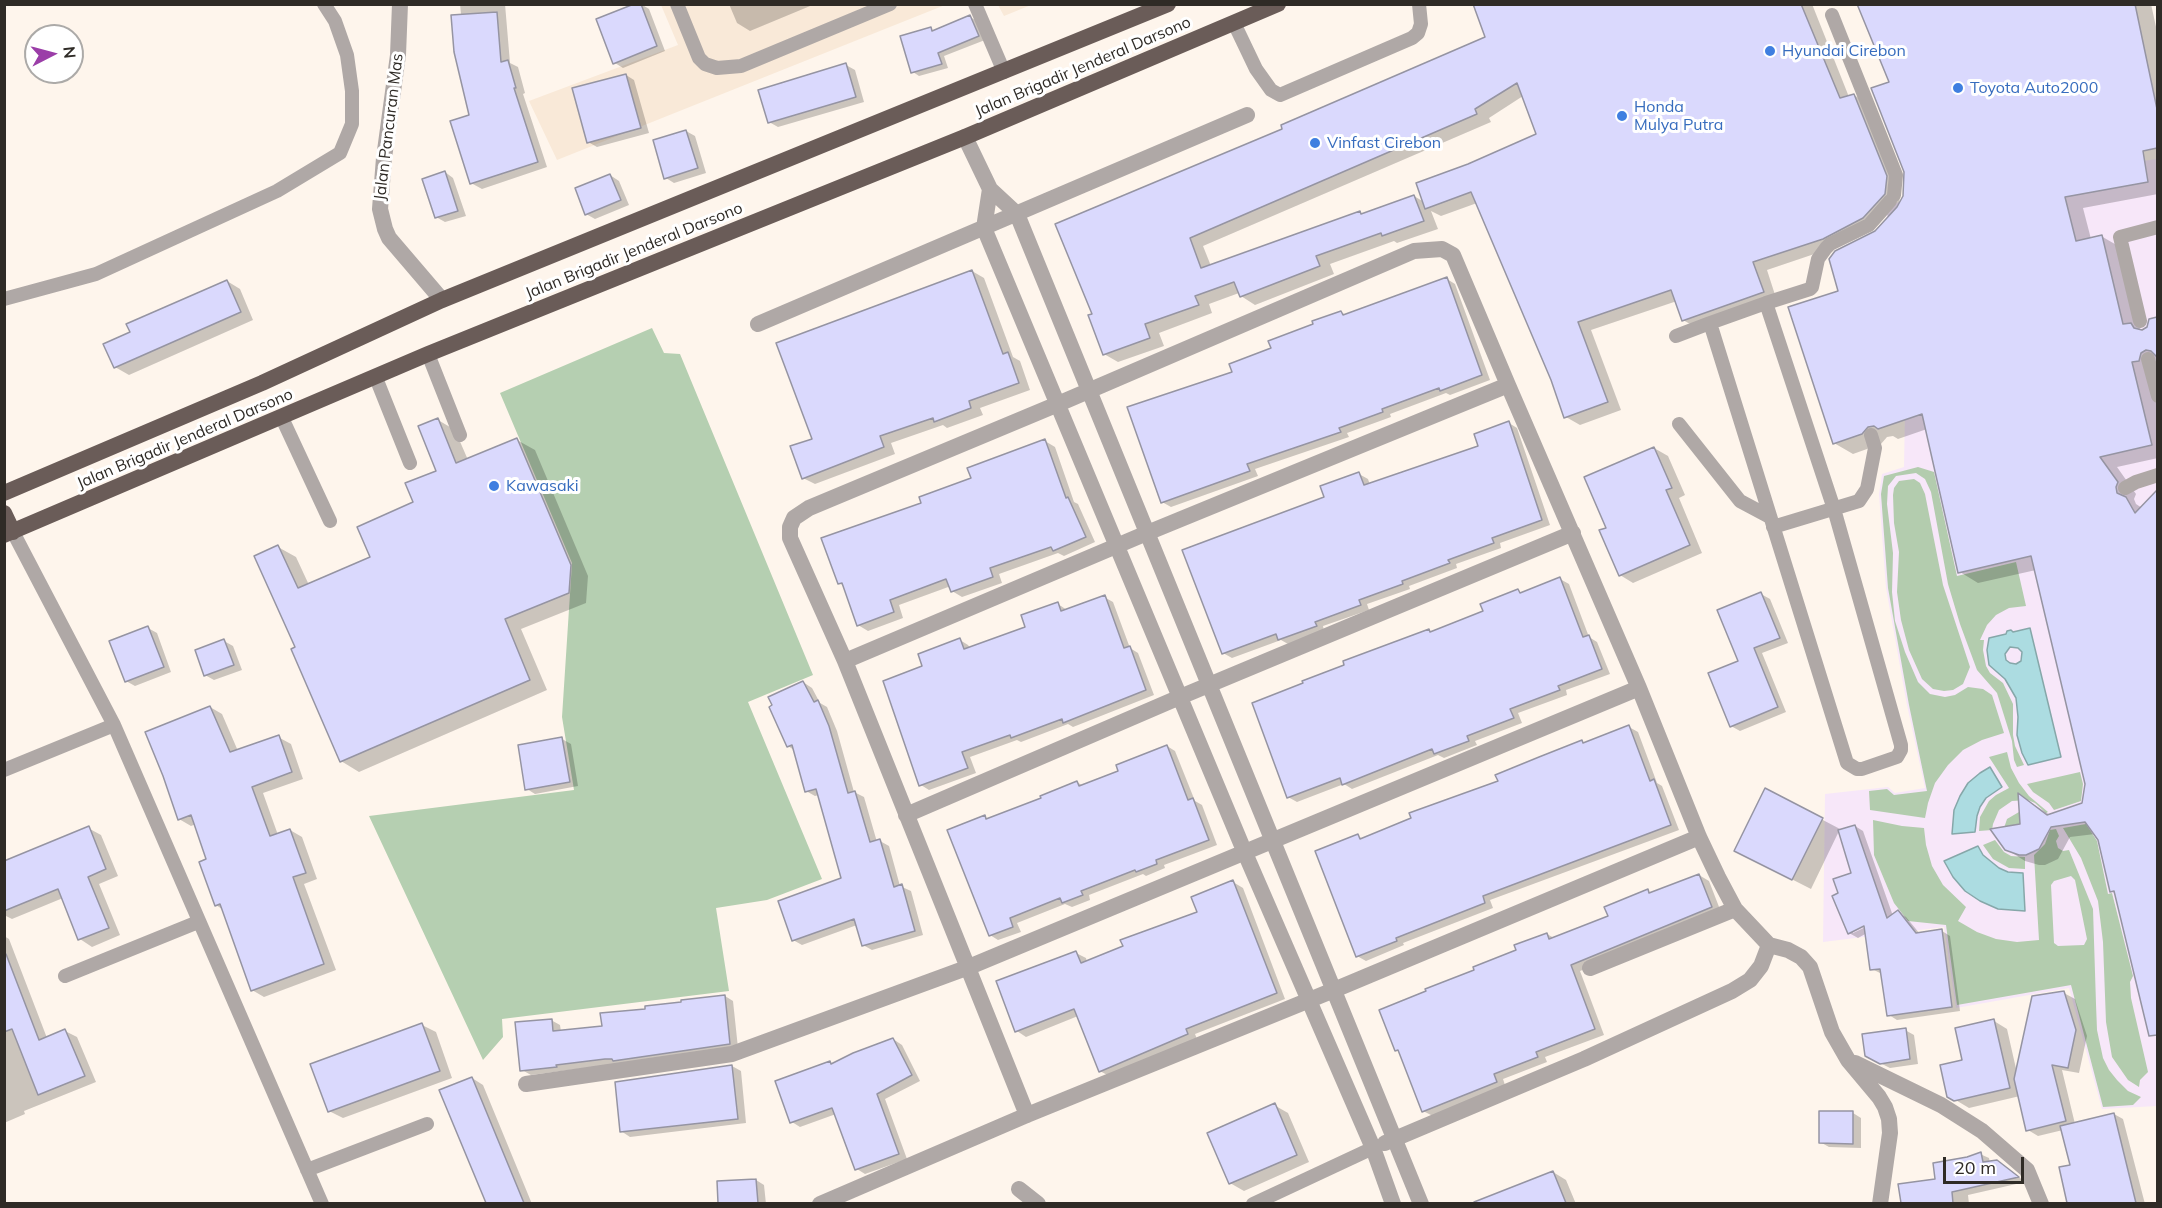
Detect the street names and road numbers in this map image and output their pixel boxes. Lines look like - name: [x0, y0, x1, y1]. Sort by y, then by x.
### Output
- street label: Jalan Brigadir Jenderal Darsono: [972, 13, 1194, 121]
- street label: Jalan Pancuran Mas: [370, 52, 408, 202]
- street label: Jalan Brigadir Jenderal Darsono: [522, 198, 746, 304]
- street label: Jalan Brigadir Jenderal Darsono: [74, 385, 296, 493]

